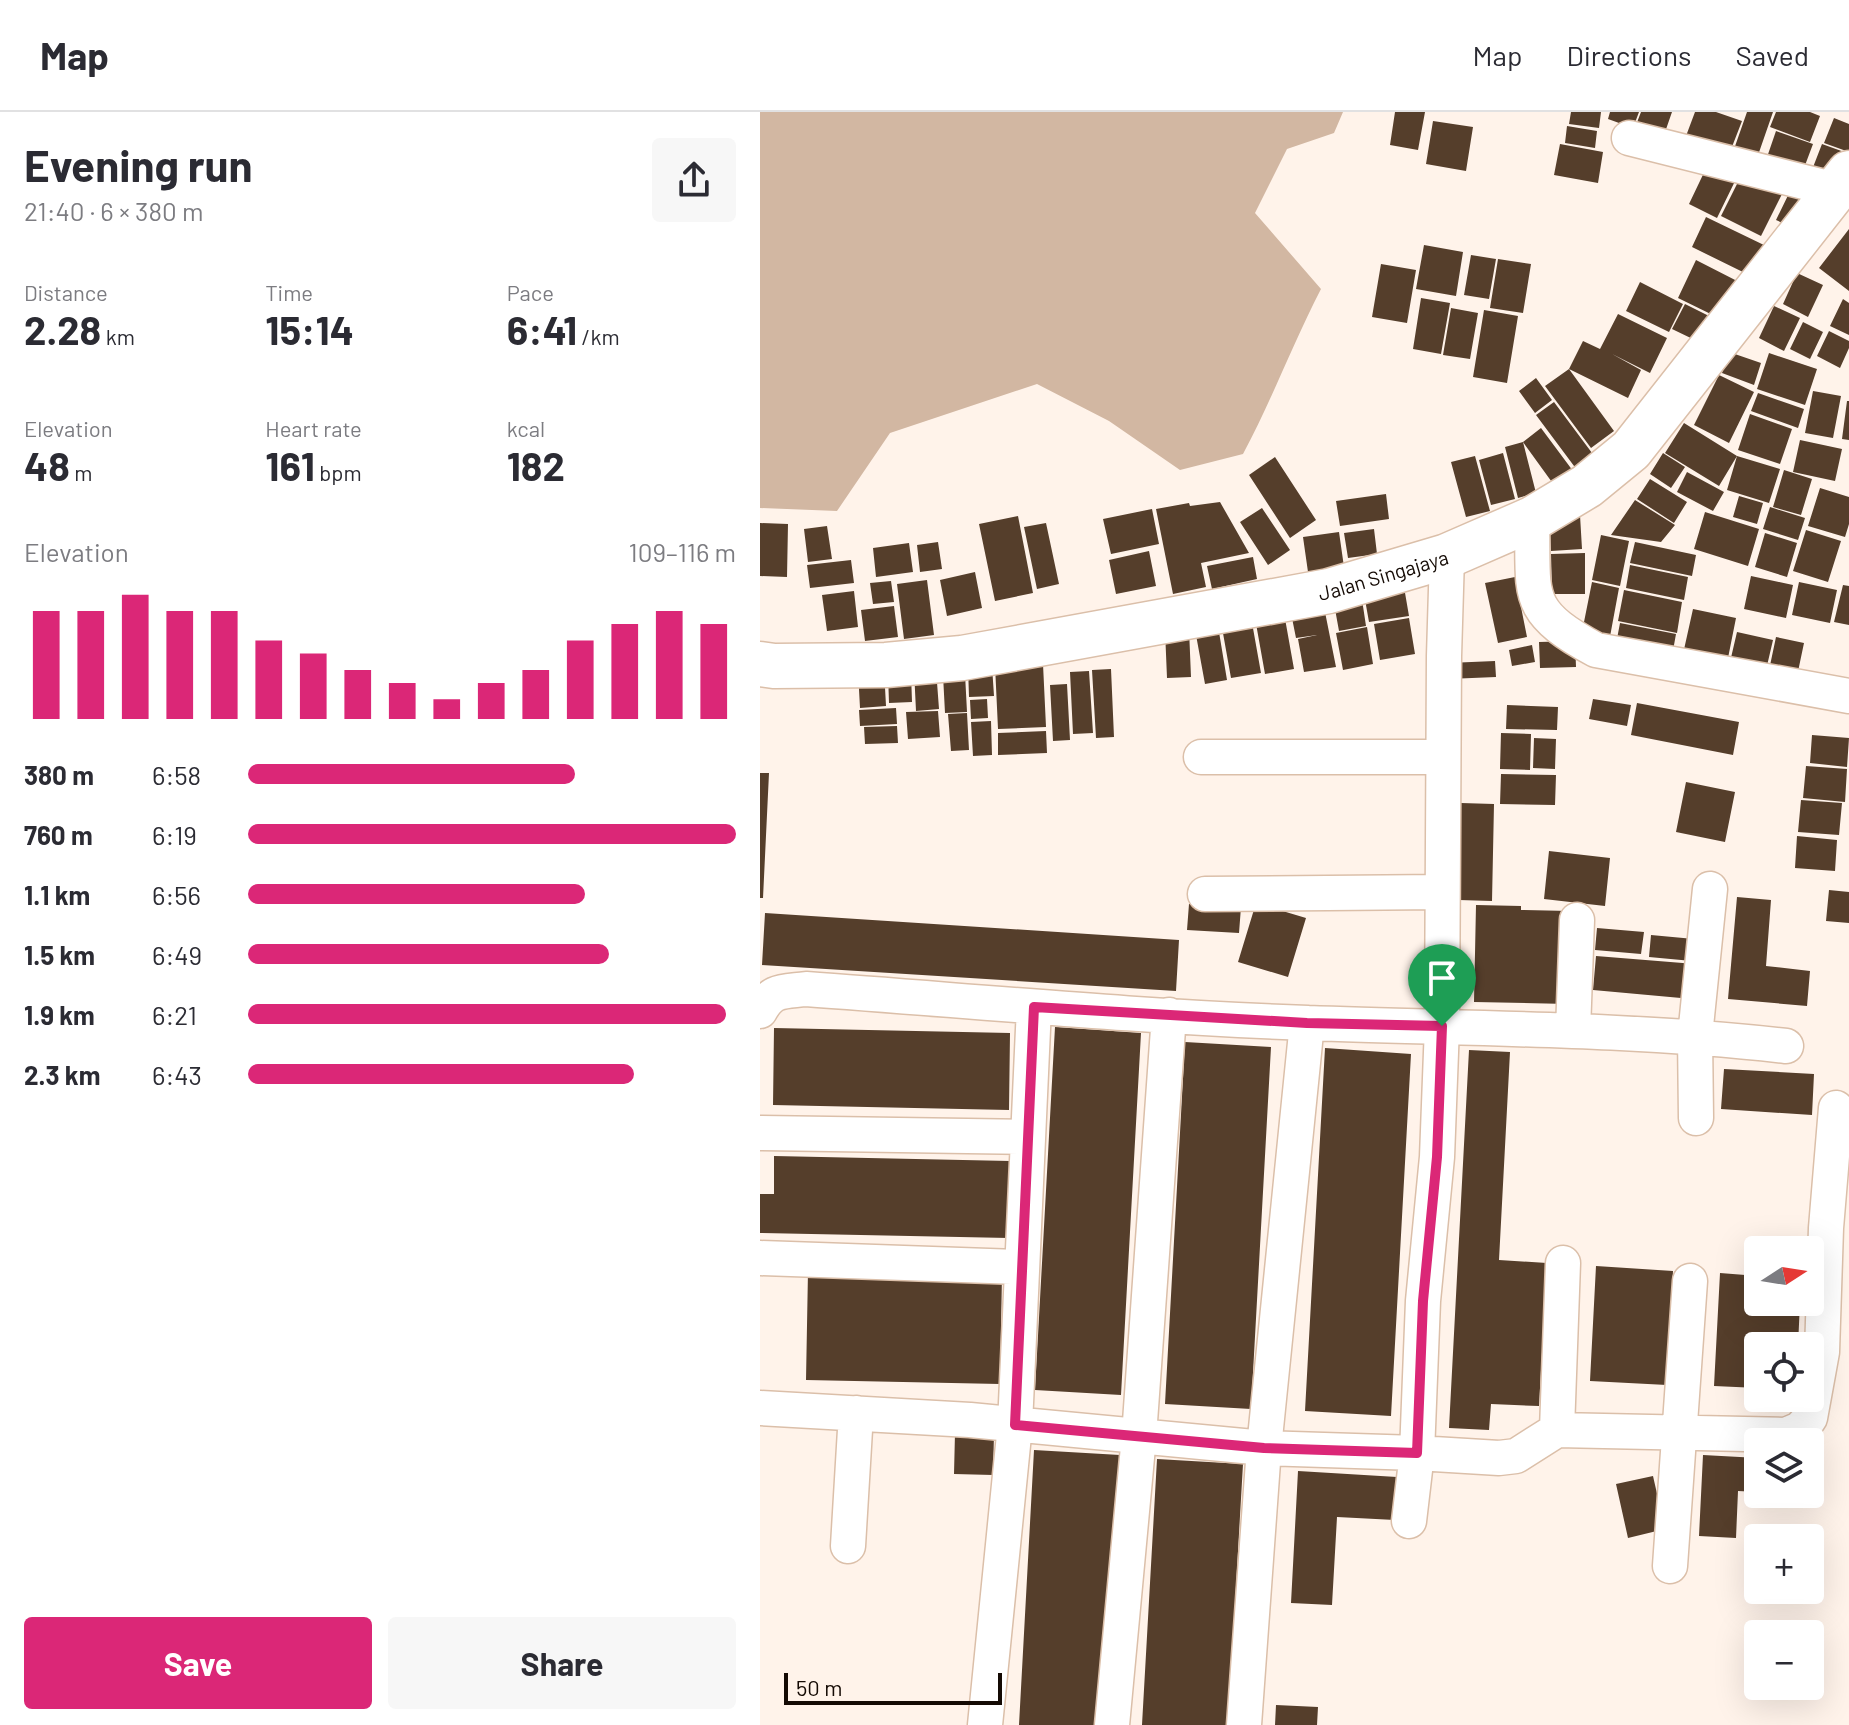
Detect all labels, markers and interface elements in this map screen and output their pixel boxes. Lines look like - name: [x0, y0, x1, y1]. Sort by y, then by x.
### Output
- text: Map: [40, 32, 109, 78]
- text: Map: [1473, 38, 1522, 72]
- text: Directions: [1566, 38, 1692, 72]
- text: Saved: [1736, 38, 1809, 72]
- text: Evening run: [24, 138, 253, 191]
- button: share: [652, 138, 736, 222]
- text: 21:40 · 6 × 380 m: [24, 195, 203, 226]
- text: Distance: [24, 279, 108, 305]
- text: Time: [265, 279, 313, 305]
- text: Pace: [507, 279, 554, 305]
- text: 2.28: [24, 305, 101, 353]
- text: 15:14: [265, 305, 354, 353]
- text: 6:41: [507, 305, 577, 353]
- text: km: [101, 323, 135, 349]
- text: /km: [577, 323, 620, 349]
- text: Elevation: [24, 415, 113, 441]
- text: Heart rate: [265, 415, 362, 441]
- text: kcal: [507, 415, 545, 441]
- text: 48: [24, 441, 70, 489]
- text: 161: [265, 441, 315, 489]
- text: 182: [507, 441, 565, 489]
- text: m: [70, 459, 92, 485]
- text: bpm: [315, 459, 362, 485]
- text: Elevation: [24, 536, 129, 567]
- text: 109–116 m: [629, 536, 736, 567]
- street label: Jalan Singajaya: [1316, 544, 1451, 605]
- text: 380 m: [24, 759, 94, 790]
- text: 6:58: [152, 759, 201, 790]
- text: 760 m: [24, 819, 93, 850]
- text: 6:19: [152, 819, 197, 850]
- text: 1.1 km: [24, 879, 90, 910]
- text: 6:56: [152, 879, 201, 910]
- text: 1.5 km: [24, 939, 95, 970]
- text: 6:49: [152, 939, 202, 970]
- pin: [1408, 944, 1476, 1026]
- icon: arrive: [1420, 956, 1464, 1000]
- text: 1.9 km: [24, 999, 95, 1030]
- text: 6:21: [152, 999, 197, 1030]
- text: 2.3 km: [24, 1059, 100, 1090]
- text: 6:43: [152, 1059, 202, 1090]
- north arrow: [1744, 1236, 1824, 1316]
- map controls: [1744, 1236, 1824, 1700]
- button: locate: [1744, 1332, 1824, 1412]
- button: layers: [1744, 1428, 1824, 1508]
- button: +: [1744, 1524, 1824, 1604]
- button: Save: [24, 1617, 372, 1709]
- button: Share: [388, 1617, 736, 1709]
- button: −: [1744, 1620, 1824, 1700]
- scale bar: [784, 1669, 1002, 1705]
- text: 50 m: [796, 1674, 842, 1700]

